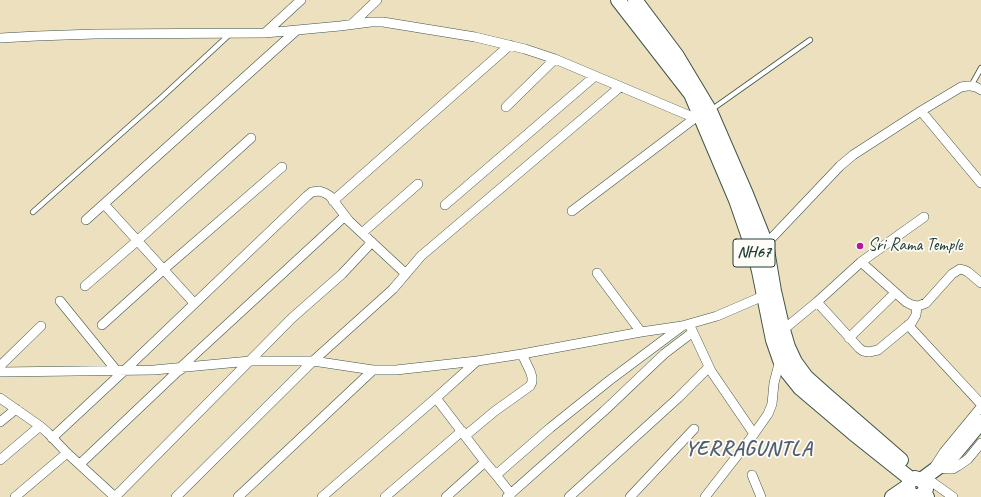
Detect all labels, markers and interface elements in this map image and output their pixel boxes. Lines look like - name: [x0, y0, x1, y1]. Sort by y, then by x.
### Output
- place label: Sri Rama Temple: [868, 236, 963, 256]
- road number: NH67: [733, 239, 775, 267]
- marker: Sri Rama Temple: [855, 241, 865, 251]
- district label: YERRAGUNTLA: [686, 436, 812, 462]

